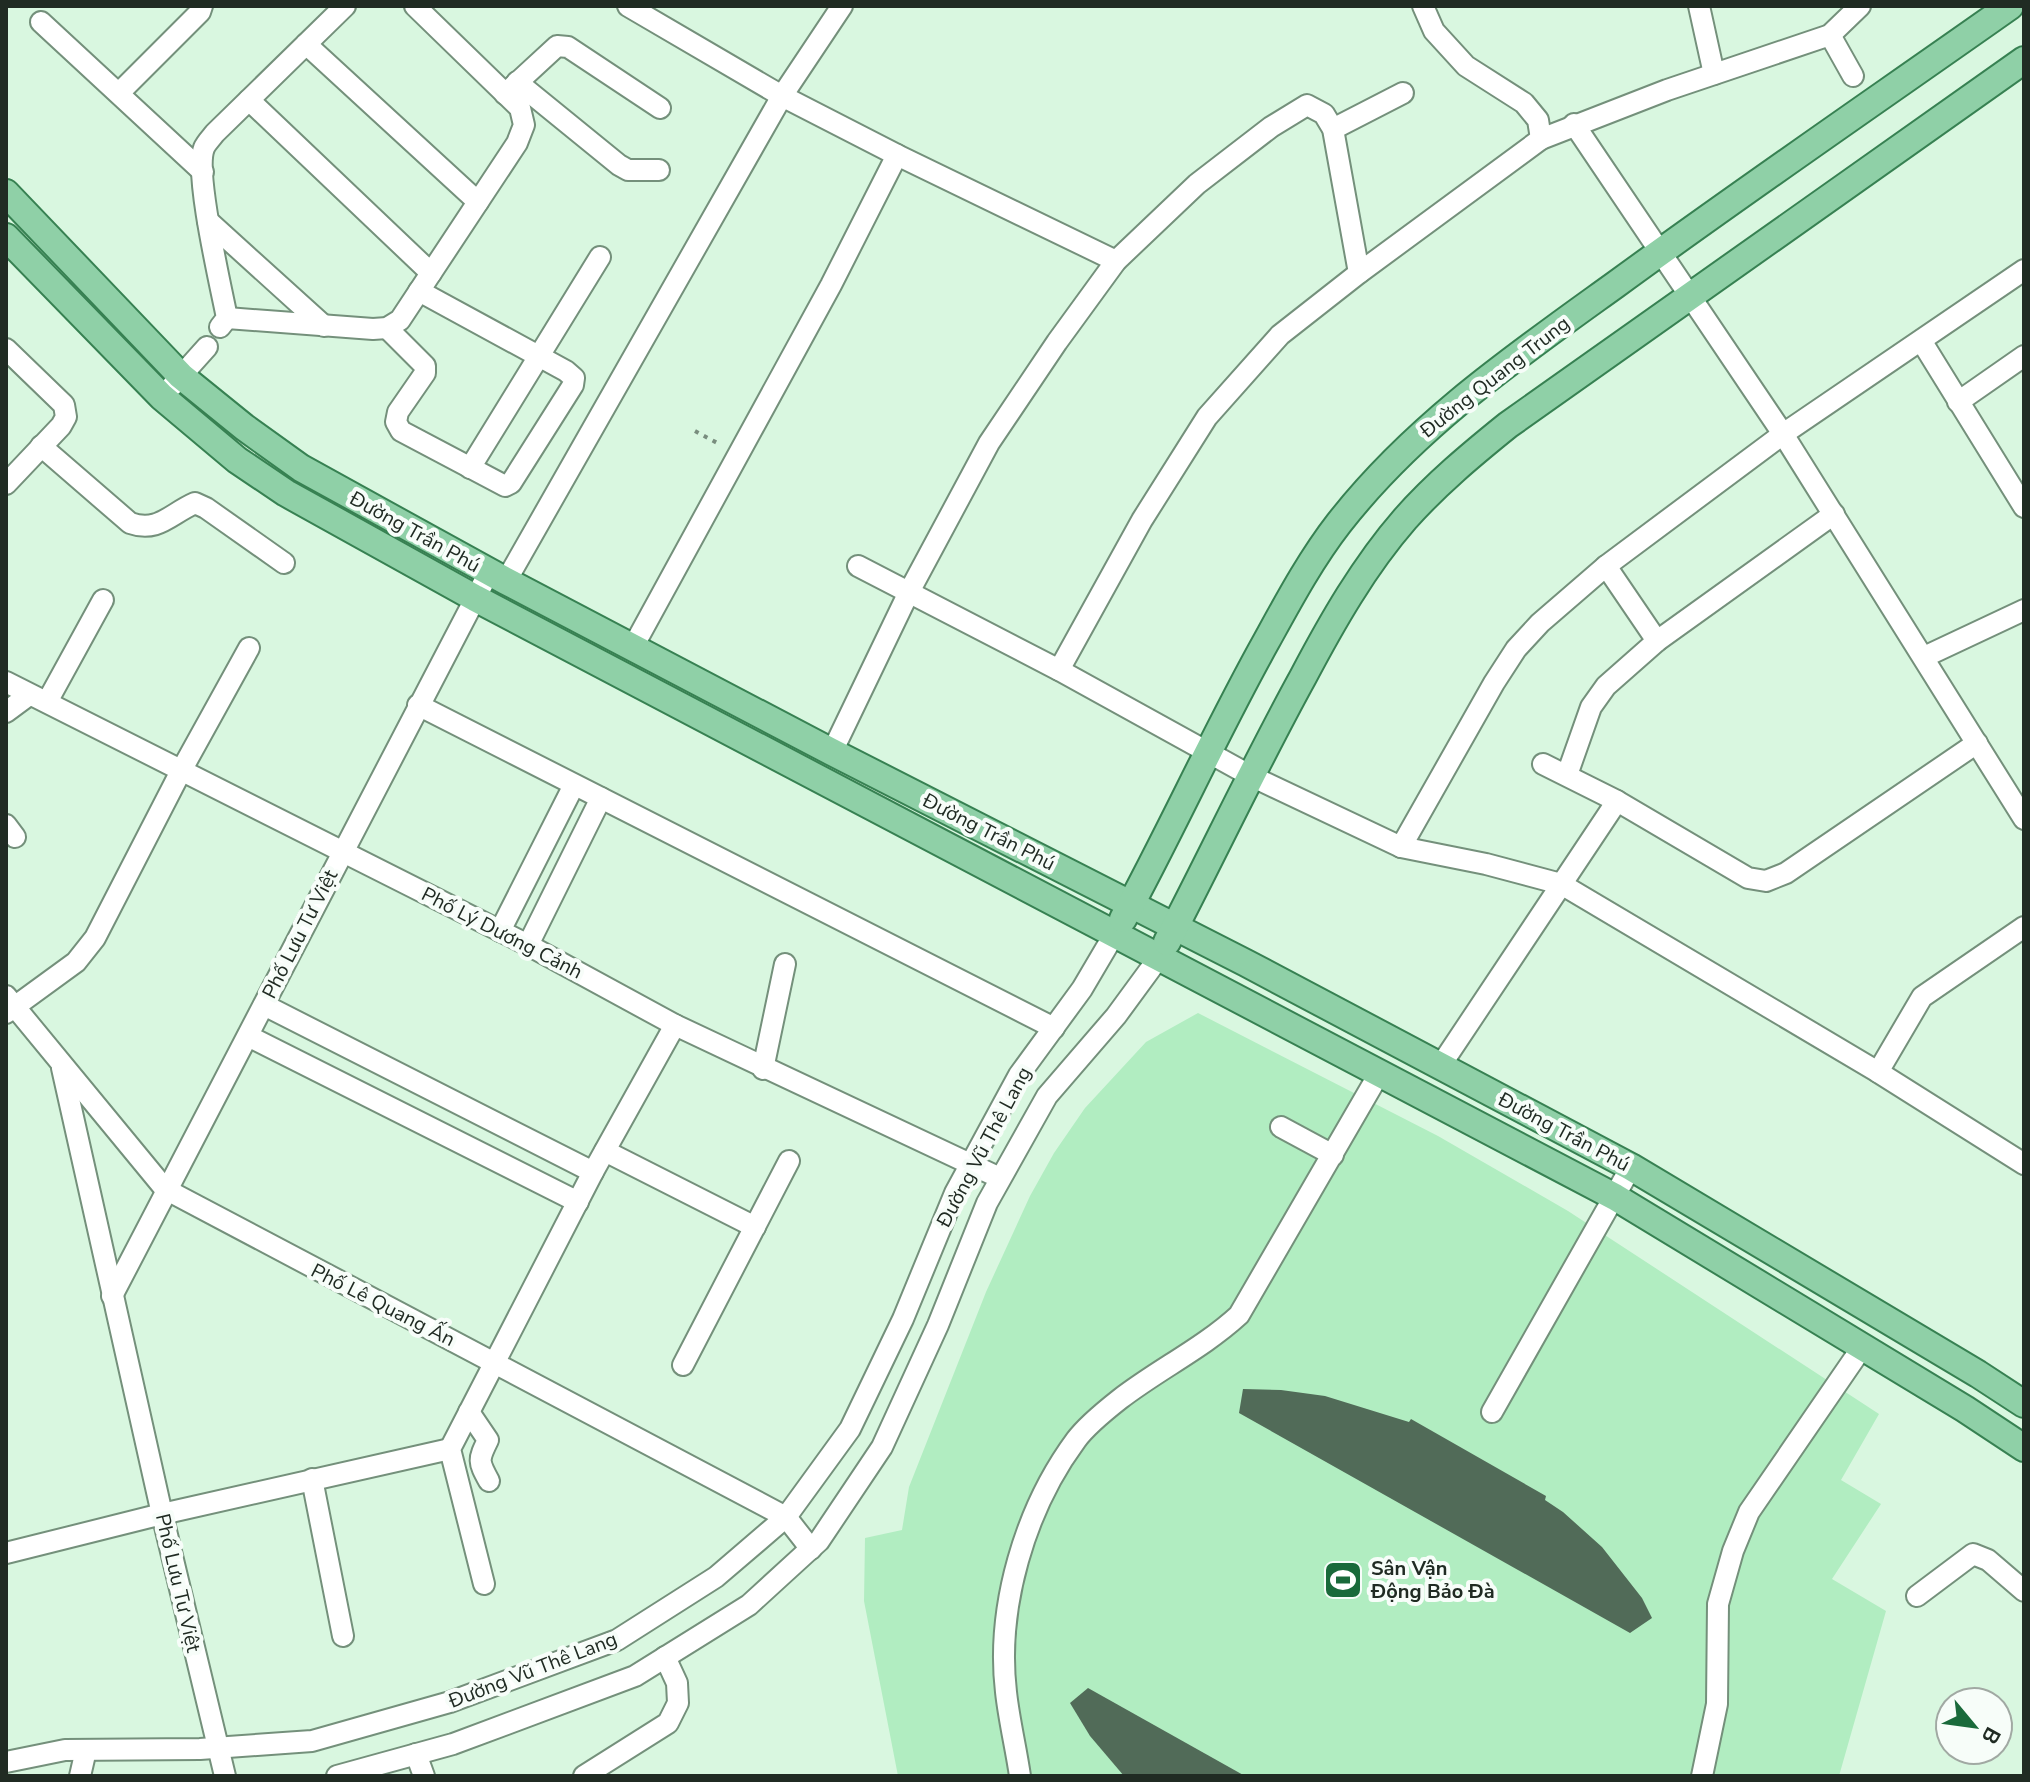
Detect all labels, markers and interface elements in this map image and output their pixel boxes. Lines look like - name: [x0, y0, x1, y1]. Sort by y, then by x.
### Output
- street label: Đường Quang Trung: [1414, 310, 1575, 445]
- street label: Đường Trần Phú: [344, 484, 485, 579]
- street label: Đường Trần Phú: [917, 787, 1060, 877]
- street label: Phố Lưu Tư Việt: [256, 864, 345, 1003]
- street label: Phố Lý Dương Cảnh: [417, 881, 587, 985]
- street label: Đường Vũ Thê Lang: [930, 1062, 1038, 1233]
- street label: Đường Trần Phú: [1493, 1086, 1634, 1178]
- street label: Phố Lê Quang Ấn: [306, 1256, 460, 1353]
- street label: Phố Lưu Tư Việt: [149, 1511, 207, 1656]
- place label: Sân Vận Động Bảo Đà: [1370, 1555, 1495, 1605]
- sports icon: Sân Vận Động Bảo Đà: [1322, 1559, 1364, 1601]
- street label: Đường Vũ Thê Lang: [444, 1625, 621, 1715]
- north arrow: [1934, 1686, 2014, 1766]
- text: B: [1974, 1721, 2007, 1749]

